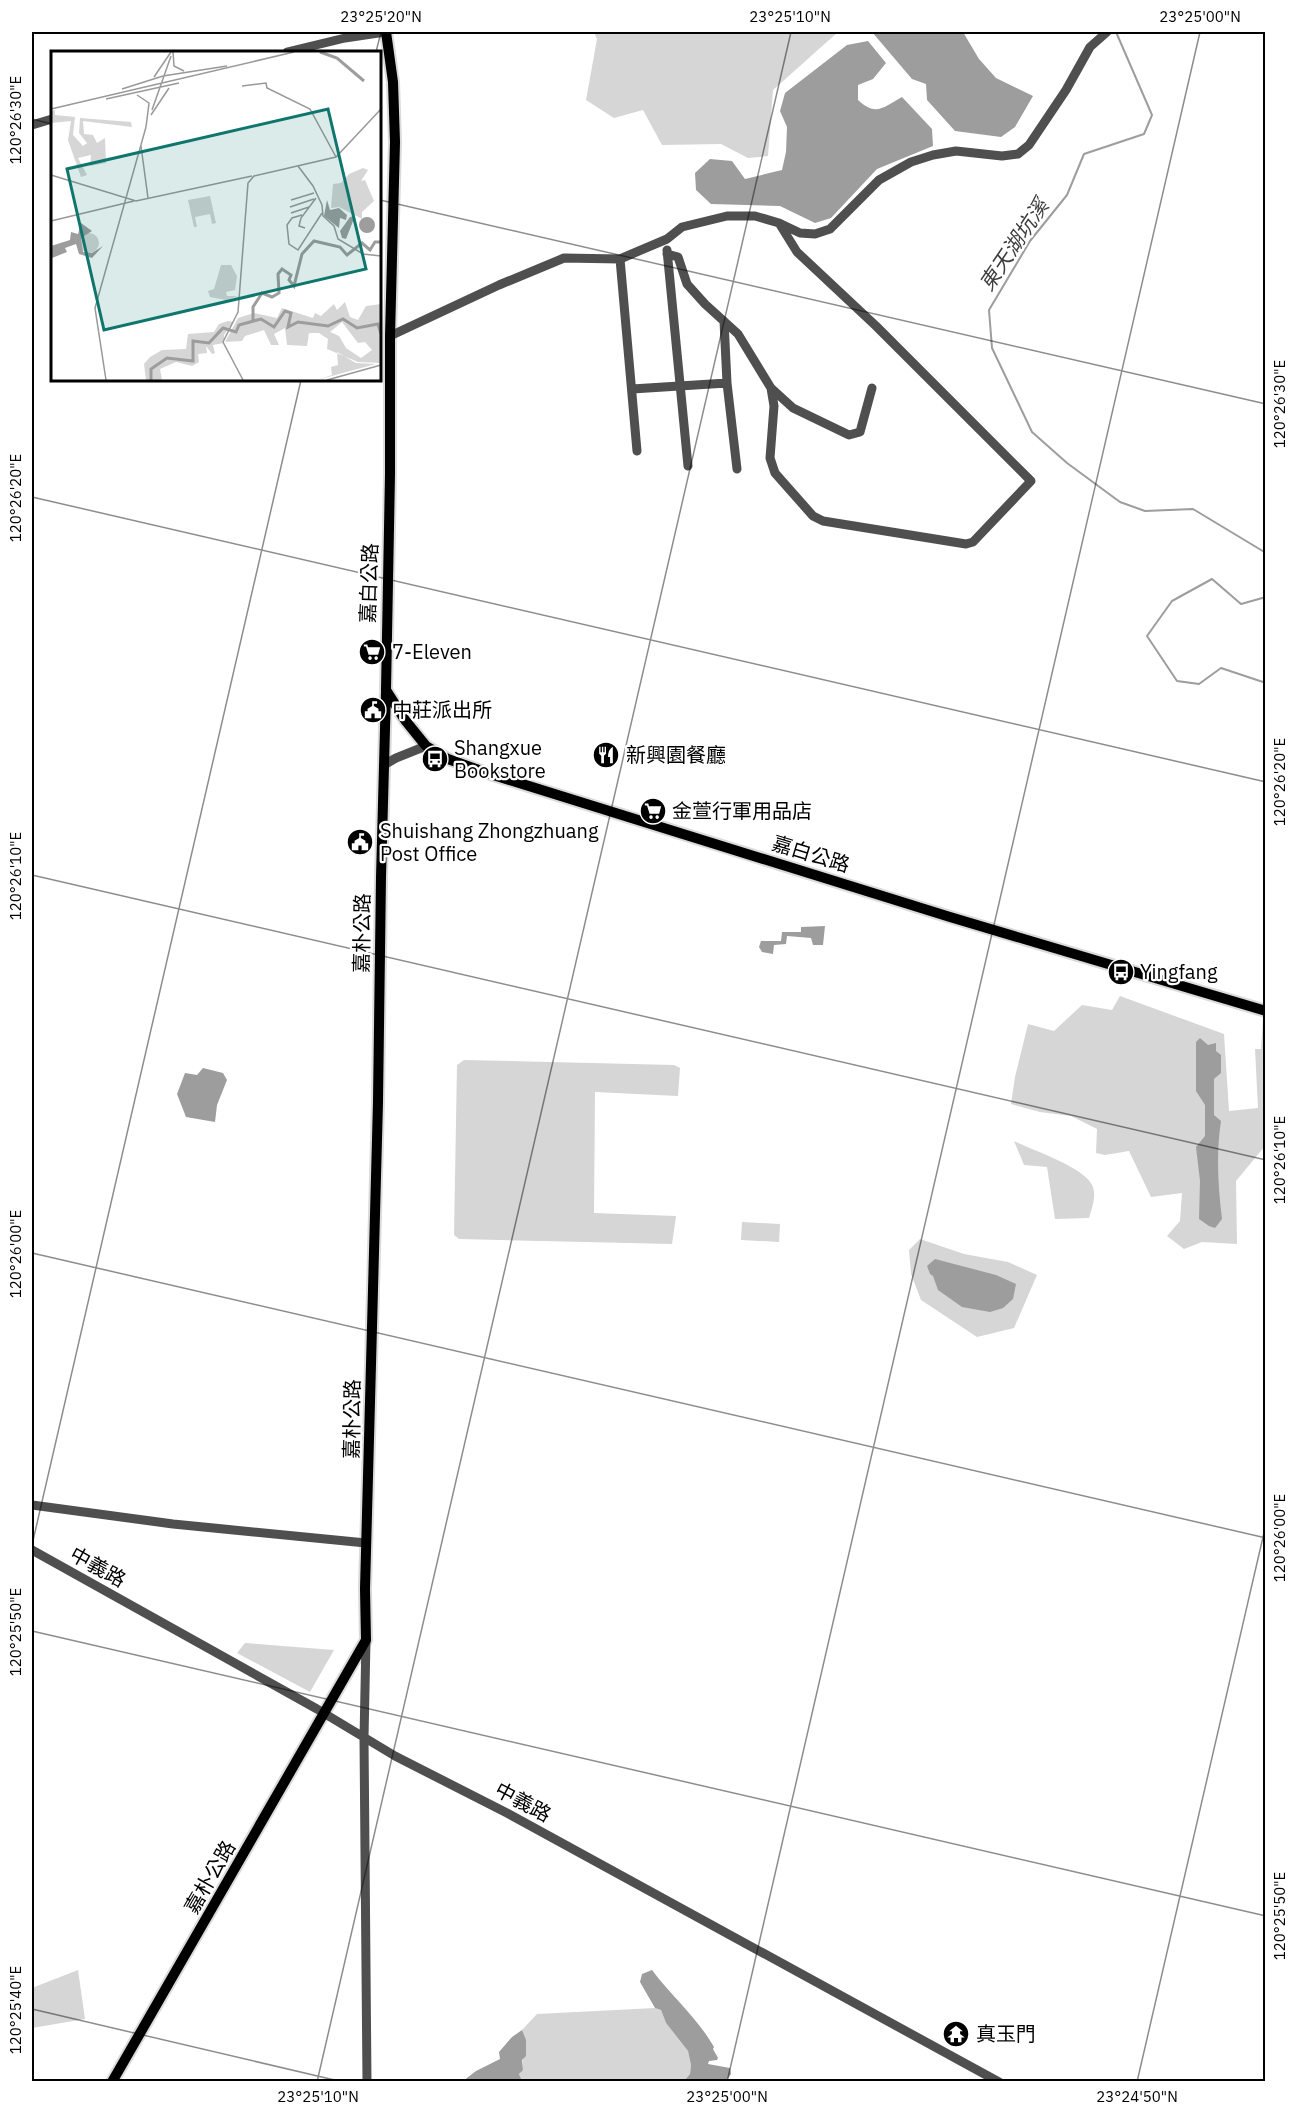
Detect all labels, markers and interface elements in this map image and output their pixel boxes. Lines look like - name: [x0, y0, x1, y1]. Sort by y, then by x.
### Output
- text: 23°25'20"N: [340, 7, 422, 26]
- text: 23°25'10"N: [749, 7, 831, 26]
- text: 23°25'00"N: [1159, 7, 1241, 26]
- inset map: [51, 51, 381, 381]
- text: 120°26'30"E: [6, 76, 25, 164]
- water label: 東天湖坑溪: [972, 191, 1056, 296]
- text: 120°26'30"E: [1270, 360, 1289, 448]
- text: 120°26'20"E: [6, 454, 25, 542]
- street label: 嘉白公路: [354, 543, 383, 623]
- supermarket icon: 7-Eleven: [357, 637, 387, 667]
- place label: 7-Eleven: [392, 638, 472, 665]
- public building icon: 中莊派出所: [358, 695, 388, 725]
- place label: 中莊派出所: [392, 696, 492, 723]
- place label: Shangxue Bookstore: [454, 734, 546, 784]
- text: 120°26'20"E: [1270, 738, 1289, 826]
- restaurant icon: 新興園餐廳: [591, 740, 621, 770]
- place label: 新興園餐廳: [626, 741, 726, 768]
- bus stop icon: Shangxue Bookstore: [420, 744, 450, 774]
- supermarket icon: 金萱行軍用品店: [638, 796, 668, 826]
- place label: 金萱行軍用品店: [672, 797, 812, 824]
- place label: Shuishang Zhongzhuang Post Office: [380, 817, 599, 867]
- public building icon: Shuishang Zhongzhuang Post Office: [345, 827, 375, 857]
- street label: 嘉白公路: [769, 829, 853, 878]
- text: 120°26'10"E: [6, 832, 25, 920]
- street label: 嘉朴公路: [347, 893, 376, 973]
- bus stop icon: Yingfang: [1106, 957, 1136, 987]
- place label: Yingfang: [1140, 958, 1218, 985]
- text: 120°26'10"E: [1270, 1116, 1289, 1204]
- text: 120°26'00"E: [6, 1210, 25, 1298]
- street label: 嘉朴公路: [337, 1379, 366, 1459]
- text: 120°26'00"E: [1270, 1494, 1289, 1582]
- street label: 中義路: [65, 1540, 131, 1593]
- text: 120°25'50"E: [6, 1588, 25, 1676]
- street label: 中義路: [490, 1776, 556, 1828]
- street label: 嘉朴公路: [178, 1835, 241, 1918]
- text: 120°25'50"E: [1270, 1872, 1289, 1960]
- text: 120°25'40"E: [6, 1966, 25, 2054]
- temple icon: 真玉門: [941, 2019, 971, 2049]
- place label: 真玉門: [976, 2020, 1036, 2047]
- text: 23°25'10"N: [277, 2087, 359, 2106]
- text: 23°25'00"N: [686, 2087, 768, 2106]
- text: 23°24'50"N: [1096, 2087, 1178, 2106]

